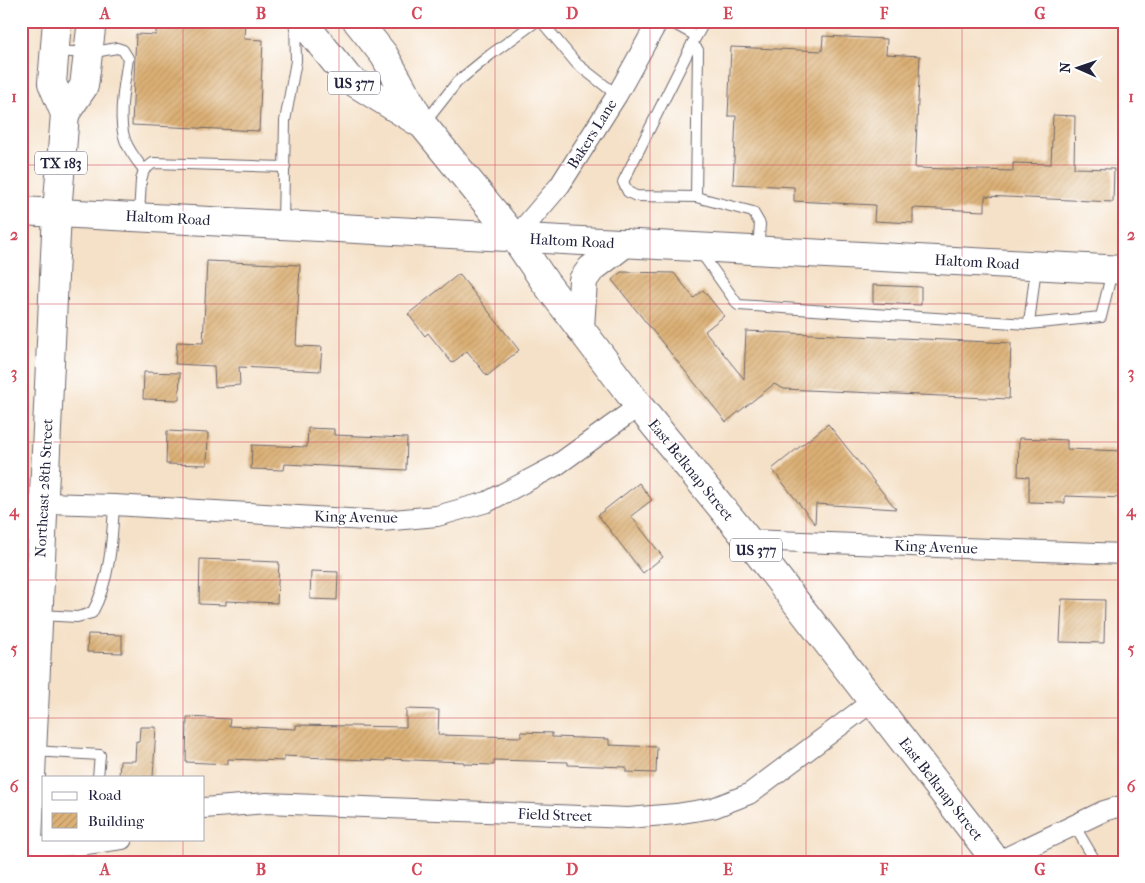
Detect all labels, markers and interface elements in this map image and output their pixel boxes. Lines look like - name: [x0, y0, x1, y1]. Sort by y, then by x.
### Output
- text: A: [99, 4, 111, 23]
- text: B: [256, 4, 266, 23]
- text: C: [412, 4, 423, 23]
- text: D: [566, 4, 578, 23]
- text: E: [723, 4, 733, 23]
- text: F: [879, 4, 889, 23]
- text: G: [1034, 4, 1046, 23]
- north arrow: [1052, 42, 1102, 92]
- text: N: [1057, 62, 1074, 73]
- road number: US 377: [328, 72, 380, 95]
- text: 1: [11, 87, 17, 106]
- text: 1: [1128, 87, 1134, 106]
- street label: Bakers Lane: [563, 95, 621, 172]
- road number: TX 183: [35, 152, 87, 174]
- street label: Haltom Road: [125, 207, 212, 229]
- text: 2: [10, 225, 18, 244]
- text: 2: [1127, 225, 1135, 244]
- street label: Haltom Road: [529, 230, 616, 252]
- street label: Haltom Road: [934, 251, 1021, 273]
- text: 3: [11, 363, 17, 383]
- text: 3: [1128, 363, 1134, 383]
- street label: East Belknap Street: [644, 415, 738, 525]
- street label: Northeast 28th Street: [31, 417, 57, 558]
- text: 4: [8, 501, 20, 521]
- text: 4: [1125, 501, 1137, 521]
- street label: King Avenue: [314, 507, 399, 527]
- street label: King Avenue: [894, 537, 979, 557]
- road number: US 377: [730, 538, 782, 562]
- text: 5: [11, 639, 18, 658]
- text: 5: [1128, 639, 1135, 658]
- street label: East Belknap Street: [895, 734, 987, 845]
- legend: [42, 776, 205, 840]
- text: 6: [10, 777, 19, 796]
- text: 6: [1127, 777, 1136, 796]
- text: Road: [88, 786, 122, 804]
- street label: Field Street: [517, 805, 593, 825]
- text: Building: [88, 812, 145, 830]
- text: A: [99, 860, 111, 879]
- text: B: [256, 860, 266, 879]
- text: C: [412, 860, 423, 879]
- text: D: [566, 860, 578, 879]
- text: E: [723, 860, 733, 879]
- text: F: [879, 860, 889, 879]
- text: G: [1034, 860, 1046, 879]

